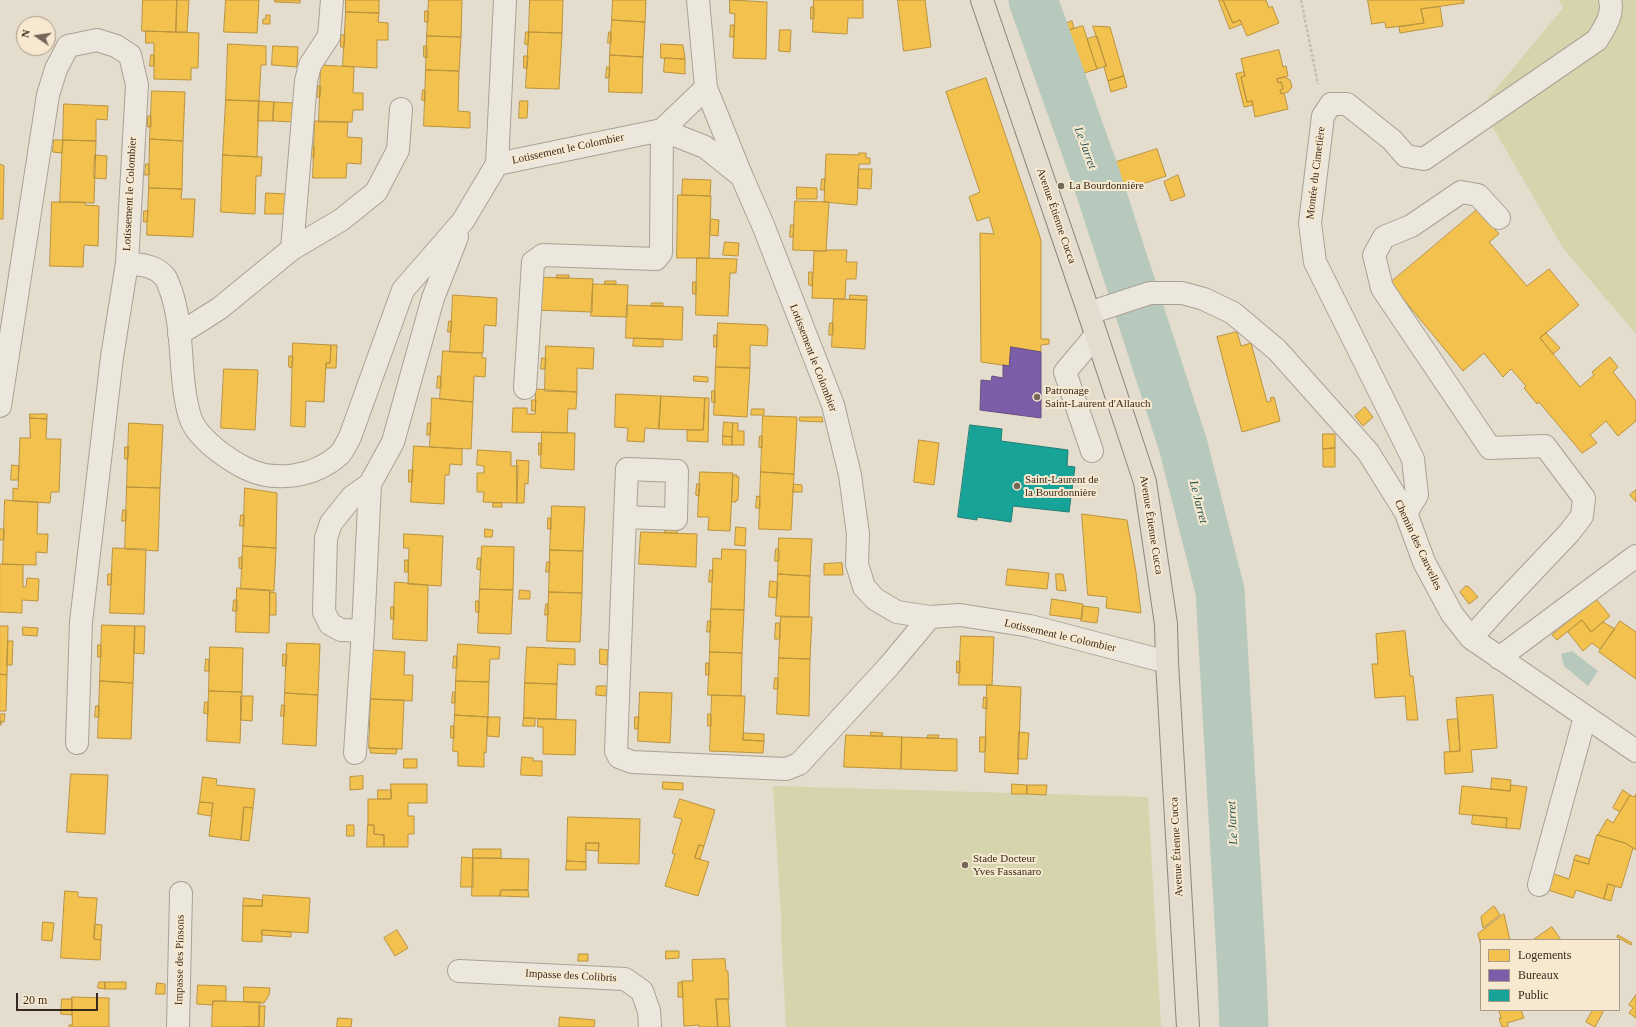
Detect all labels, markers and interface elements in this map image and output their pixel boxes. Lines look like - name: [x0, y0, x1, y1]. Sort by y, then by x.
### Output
- north arrow: [16, 16, 56, 56]
- text: N: [19, 28, 32, 39]
- water label: Le Jarret: [1071, 125, 1099, 171]
- street label: Montée du Cimetière: [1304, 126, 1328, 220]
- street label: Lotissement le Colombier: [511, 131, 625, 167]
- street label: Lotissement le Colombier: [120, 137, 140, 251]
- street label: Avenue Étienne Cucca: [1033, 167, 1079, 265]
- place label: La Bourdonnière: [1069, 179, 1144, 193]
- marker: La Bourdonnière: [1056, 181, 1066, 191]
- street label: Lotissement le Colombier: [786, 302, 840, 414]
- place label: Patronage Saint-Laurent d'Allauch: [1045, 384, 1151, 410]
- marker: Patronage Saint-Laurent d'Allauch: [1032, 392, 1042, 402]
- place label: Saint-Laurent de la Bourdonnière: [1025, 473, 1099, 499]
- street label: Avenue Étienne Cucca: [1137, 475, 1165, 575]
- water label: Le Jarret: [1186, 479, 1210, 525]
- marker: Saint-Laurent de la Bourdonnière: [1012, 481, 1022, 491]
- street label: Chemin des Cauvelles: [1391, 498, 1445, 592]
- street label: Lotissement le Colombier: [1003, 617, 1117, 655]
- street label: Avenue Étienne Cucca: [1168, 797, 1186, 897]
- water label: Le Jarret: [1225, 801, 1241, 845]
- place label: Stade Docteur Yves Fassanaro: [973, 852, 1041, 878]
- marker: Stade Docteur Yves Fassanaro: [960, 860, 970, 870]
- street label: Impasse des Pinsons: [173, 915, 187, 1005]
- legend: [1480, 939, 1620, 1011]
- text: Logements: [1518, 948, 1571, 962]
- street label: Impasse des Colibris: [525, 967, 617, 985]
- text: Bureaux: [1518, 968, 1559, 982]
- scale bar: [18, 985, 100, 1011]
- text: Public: [1518, 988, 1549, 1002]
- text: 20 m: [23, 993, 47, 1007]

